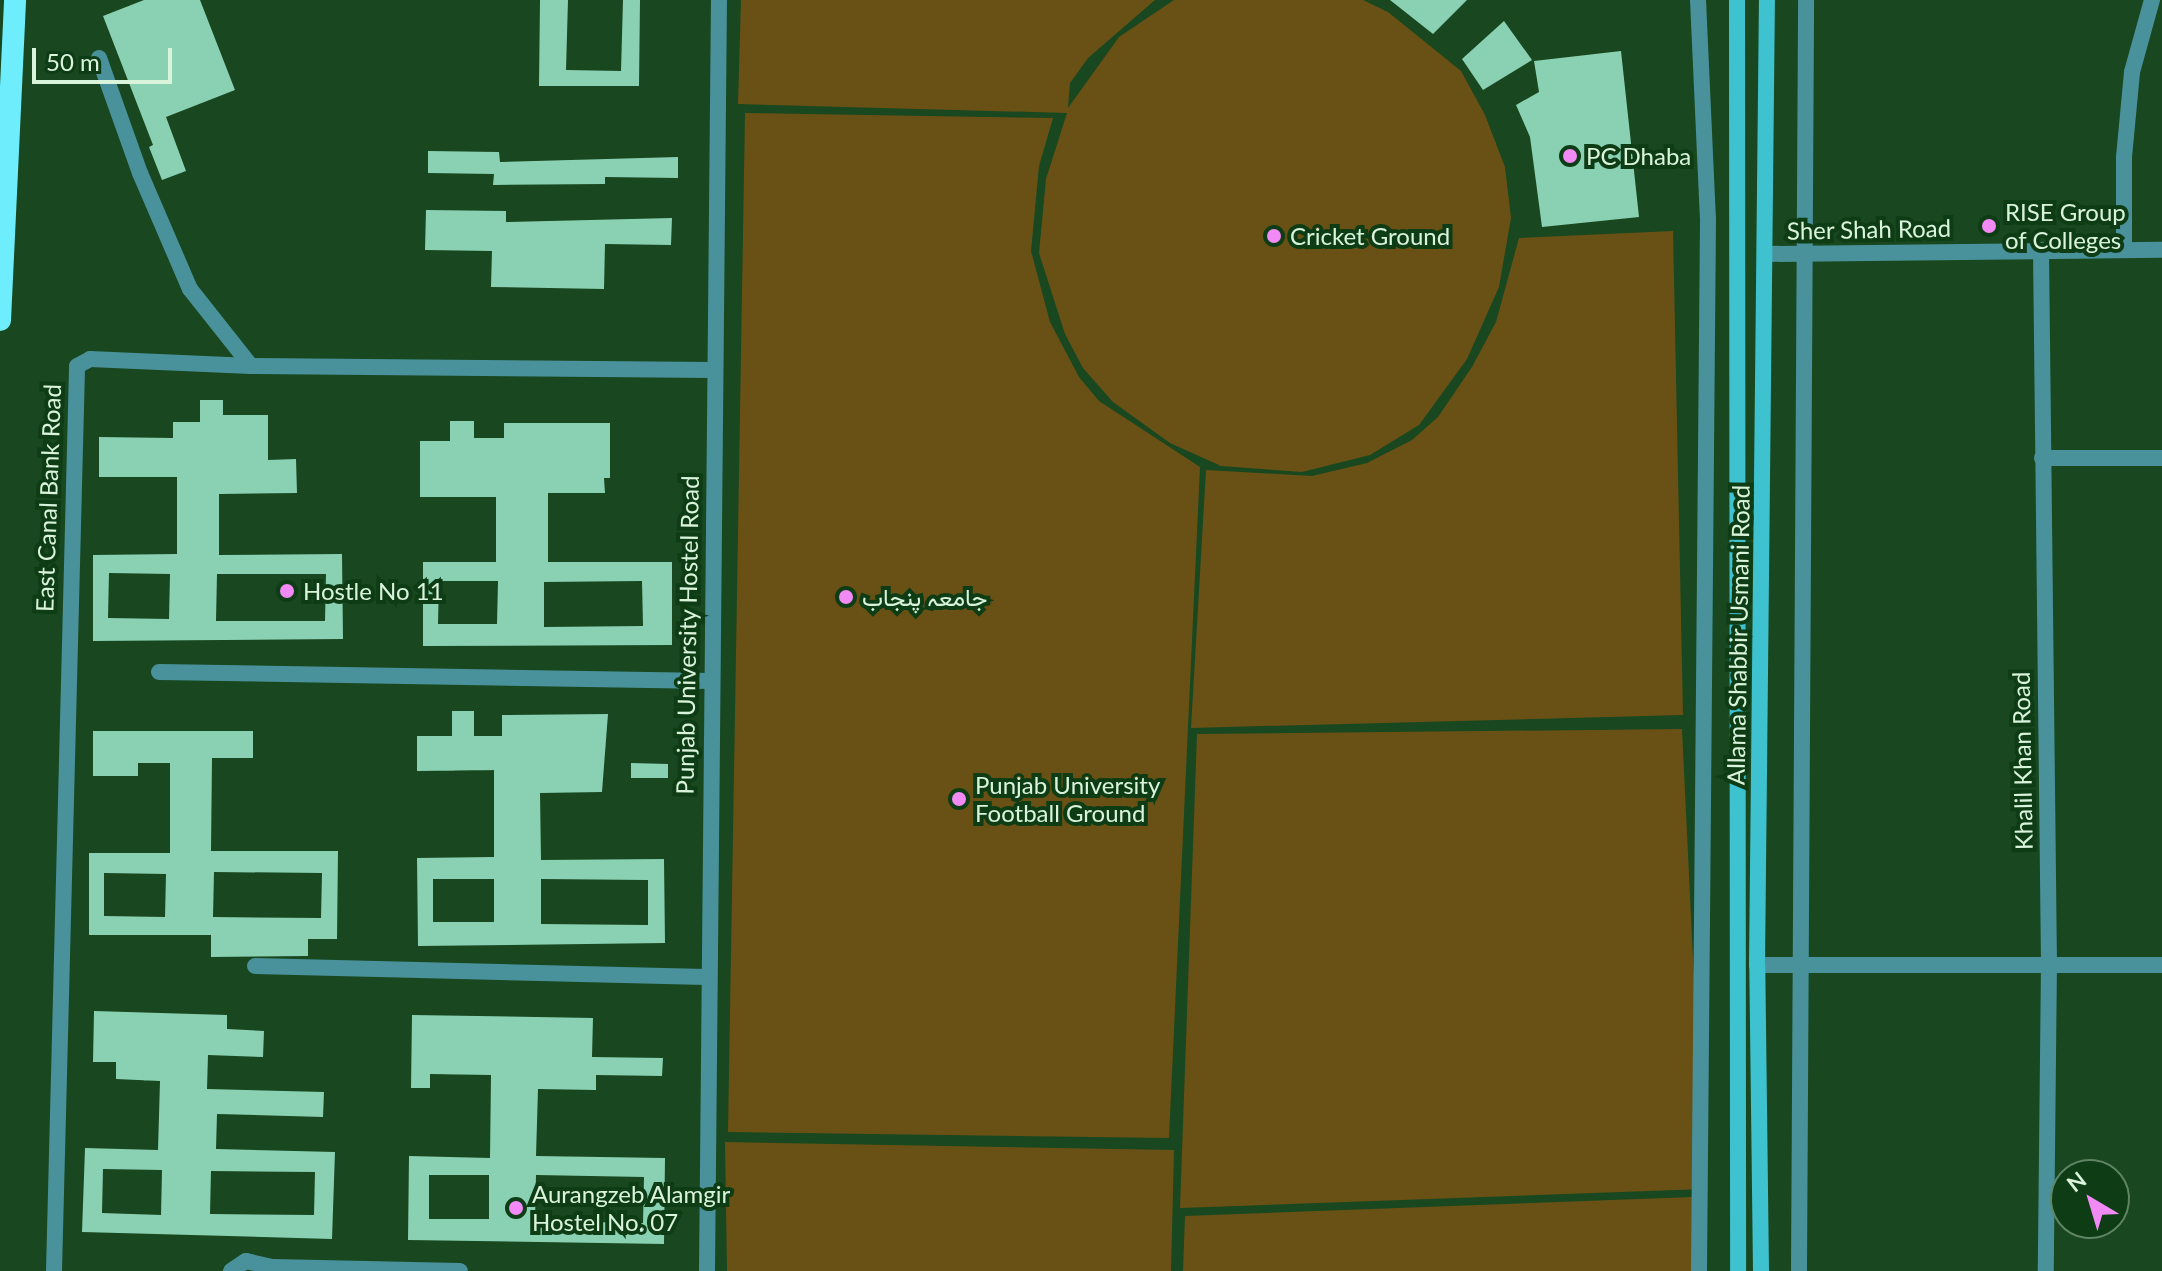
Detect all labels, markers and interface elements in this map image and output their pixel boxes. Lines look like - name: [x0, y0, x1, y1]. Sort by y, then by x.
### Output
- scale bar: [36, 32, 176, 82]
- text: 50 m: [46, 47, 100, 76]
- place label: PC Dhaba: [1586, 142, 1691, 170]
- marker: PC Dhaba: [1561, 147, 1579, 165]
- place label: RISE Group of Colleges: [2005, 198, 2126, 254]
- street label: Sher Shah Road: [1786, 213, 1952, 245]
- marker: RISE Group of Colleges: [1980, 217, 1998, 235]
- place label: Cricket Ground: [1290, 222, 1450, 250]
- marker: Cricket Ground: [1265, 227, 1283, 245]
- street label: East Canal Bank Road: [30, 384, 66, 612]
- street label: Punjab University Hostel Road: [670, 475, 704, 795]
- street label: Allama Shabbir Usmani Road: [1721, 484, 1755, 786]
- place label: Hostle No 11: [303, 577, 444, 605]
- marker: Hostle No 11: [278, 582, 296, 600]
- place label: جامعہ پنجاب: [862, 583, 987, 611]
- marker: جامعہ پنجاب: [837, 588, 855, 606]
- street label: Khalil Khan Road: [2006, 672, 2038, 850]
- place label: Punjab University Football Ground: [975, 771, 1160, 827]
- marker: Punjab University Football Ground: [950, 790, 968, 808]
- north arrow: [2050, 1159, 2130, 1239]
- text: N: [2061, 1165, 2091, 1197]
- place label: Aurangzeb Alamgir Hostel No. 07: [532, 1180, 731, 1236]
- marker: Aurangzeb Alamgir Hostel No. 07: [507, 1199, 525, 1217]

